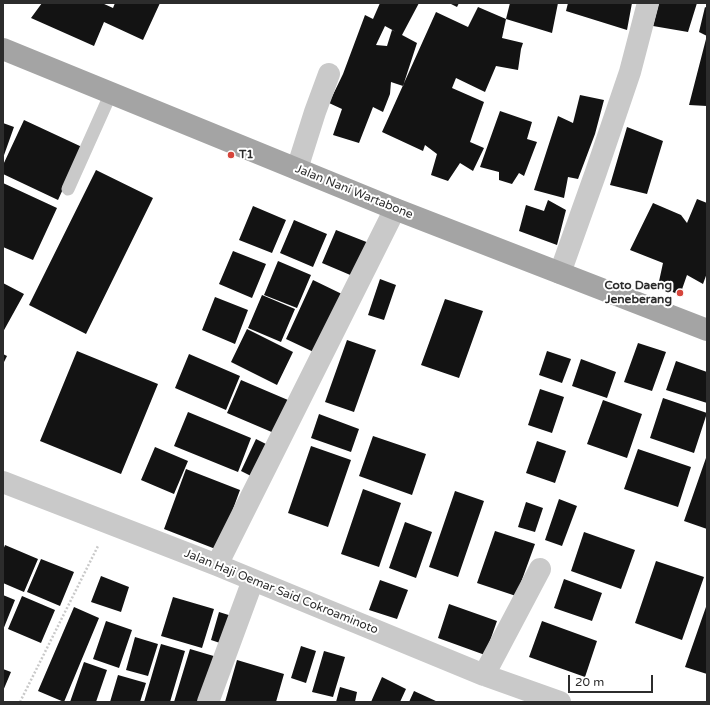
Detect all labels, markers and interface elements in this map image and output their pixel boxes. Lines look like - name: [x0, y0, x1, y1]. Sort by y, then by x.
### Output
- place label: T1: [239, 148, 254, 162]
- marker: T1: [226, 150, 236, 160]
- street label: Jalan Nani Wartabone: [293, 162, 415, 222]
- place label: Coto Daeng Jeneberang: [604, 279, 672, 307]
- marker: Coto Daeng Jeneberang: [675, 288, 685, 298]
- street label: Jalan Haji Oemar Said Cokroaminoto: [182, 546, 380, 638]
- scale bar: [570, 667, 655, 693]
- text: 20 m: [575, 675, 604, 689]

